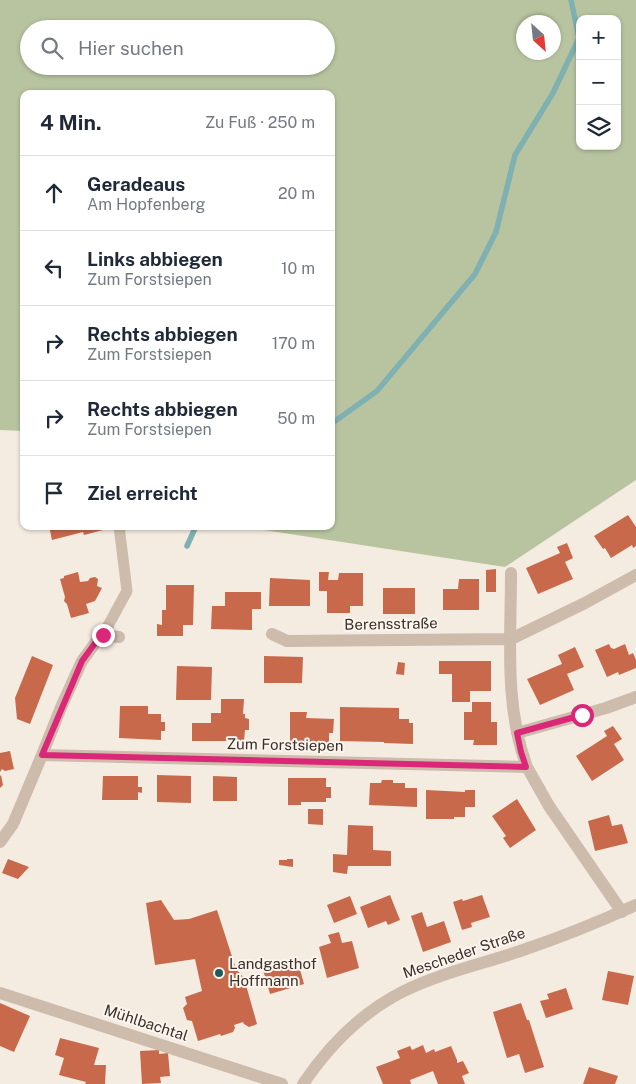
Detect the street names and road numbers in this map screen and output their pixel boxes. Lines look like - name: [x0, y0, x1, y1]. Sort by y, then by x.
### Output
- street label: Berensstraße: [344, 614, 438, 633]
- street label: Zum Forstsiepen: [226, 735, 344, 754]
- street label: Mescheder Straße: [400, 924, 527, 981]
- street label: Mühlbachtal: [102, 1001, 190, 1044]

